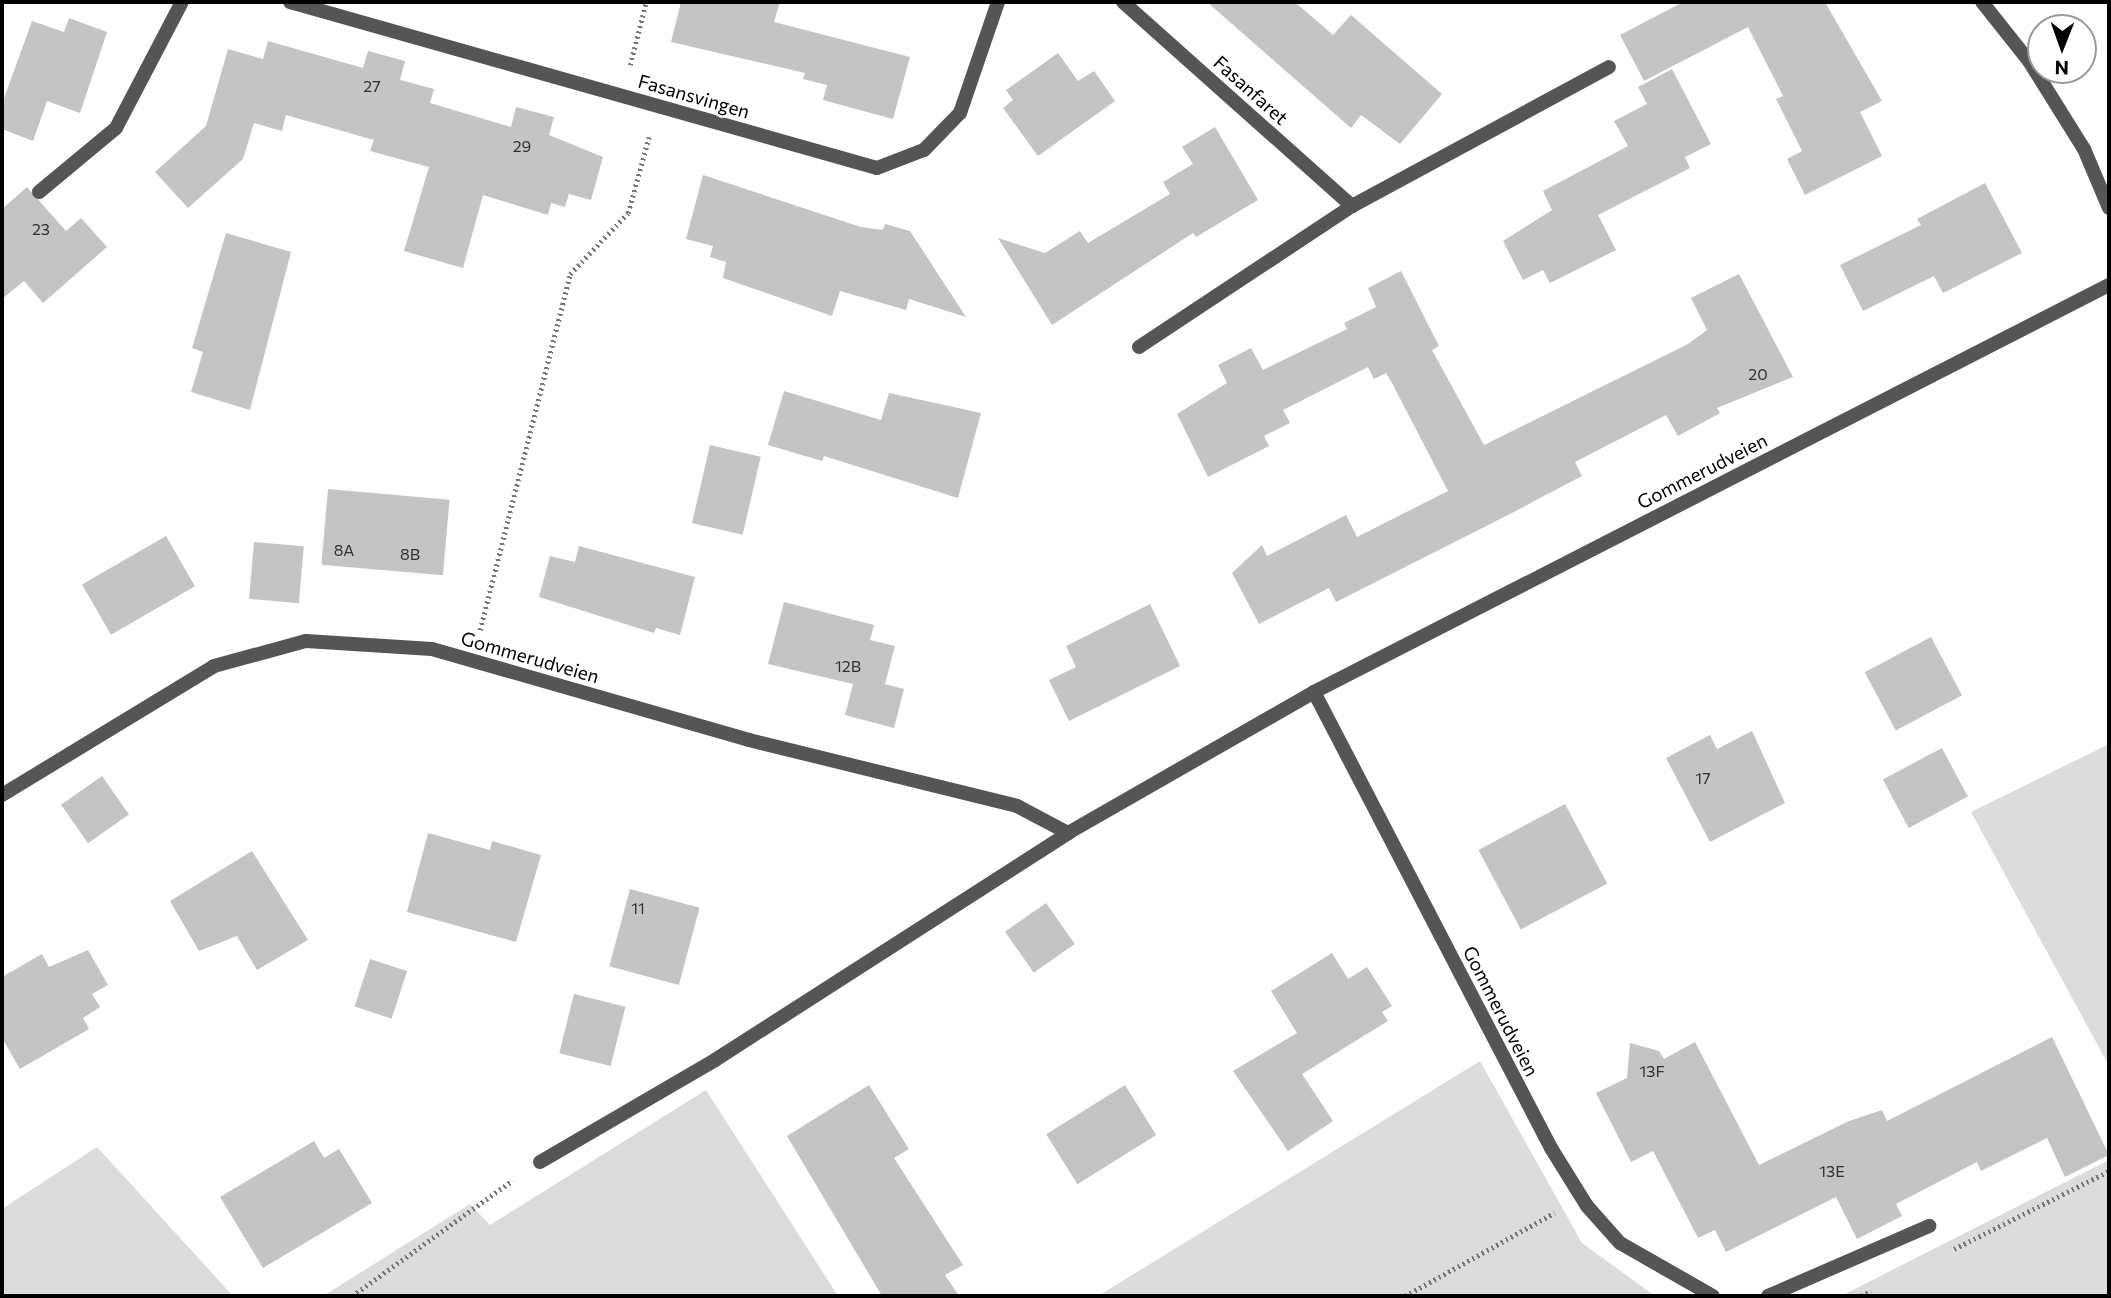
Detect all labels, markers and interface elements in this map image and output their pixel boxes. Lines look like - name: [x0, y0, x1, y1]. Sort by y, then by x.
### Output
- north arrow: [2027, 14, 2097, 84]
- street label: Fasanfaret: [1209, 51, 1293, 129]
- text: N: [2054, 57, 2069, 80]
- street label: Fasansvingen: [636, 69, 752, 123]
- house number: 27: [363, 76, 381, 96]
- house number: 29: [513, 136, 531, 156]
- house number: 23: [32, 219, 50, 239]
- house number: 20: [1748, 364, 1768, 384]
- street label: Gommerudveien: [1633, 428, 1771, 514]
- house number: 8A: [334, 540, 354, 560]
- house number: 8B: [400, 544, 420, 564]
- street label: Gommerudveien: [458, 626, 602, 688]
- house number: 12B: [835, 656, 861, 676]
- house number: 17: [1695, 768, 1711, 788]
- house number: 11: [631, 898, 645, 918]
- street label: Gommerudveien: [1458, 942, 1544, 1080]
- house number: 13F: [1639, 1061, 1665, 1081]
- house number: 13E: [1819, 1161, 1845, 1181]

